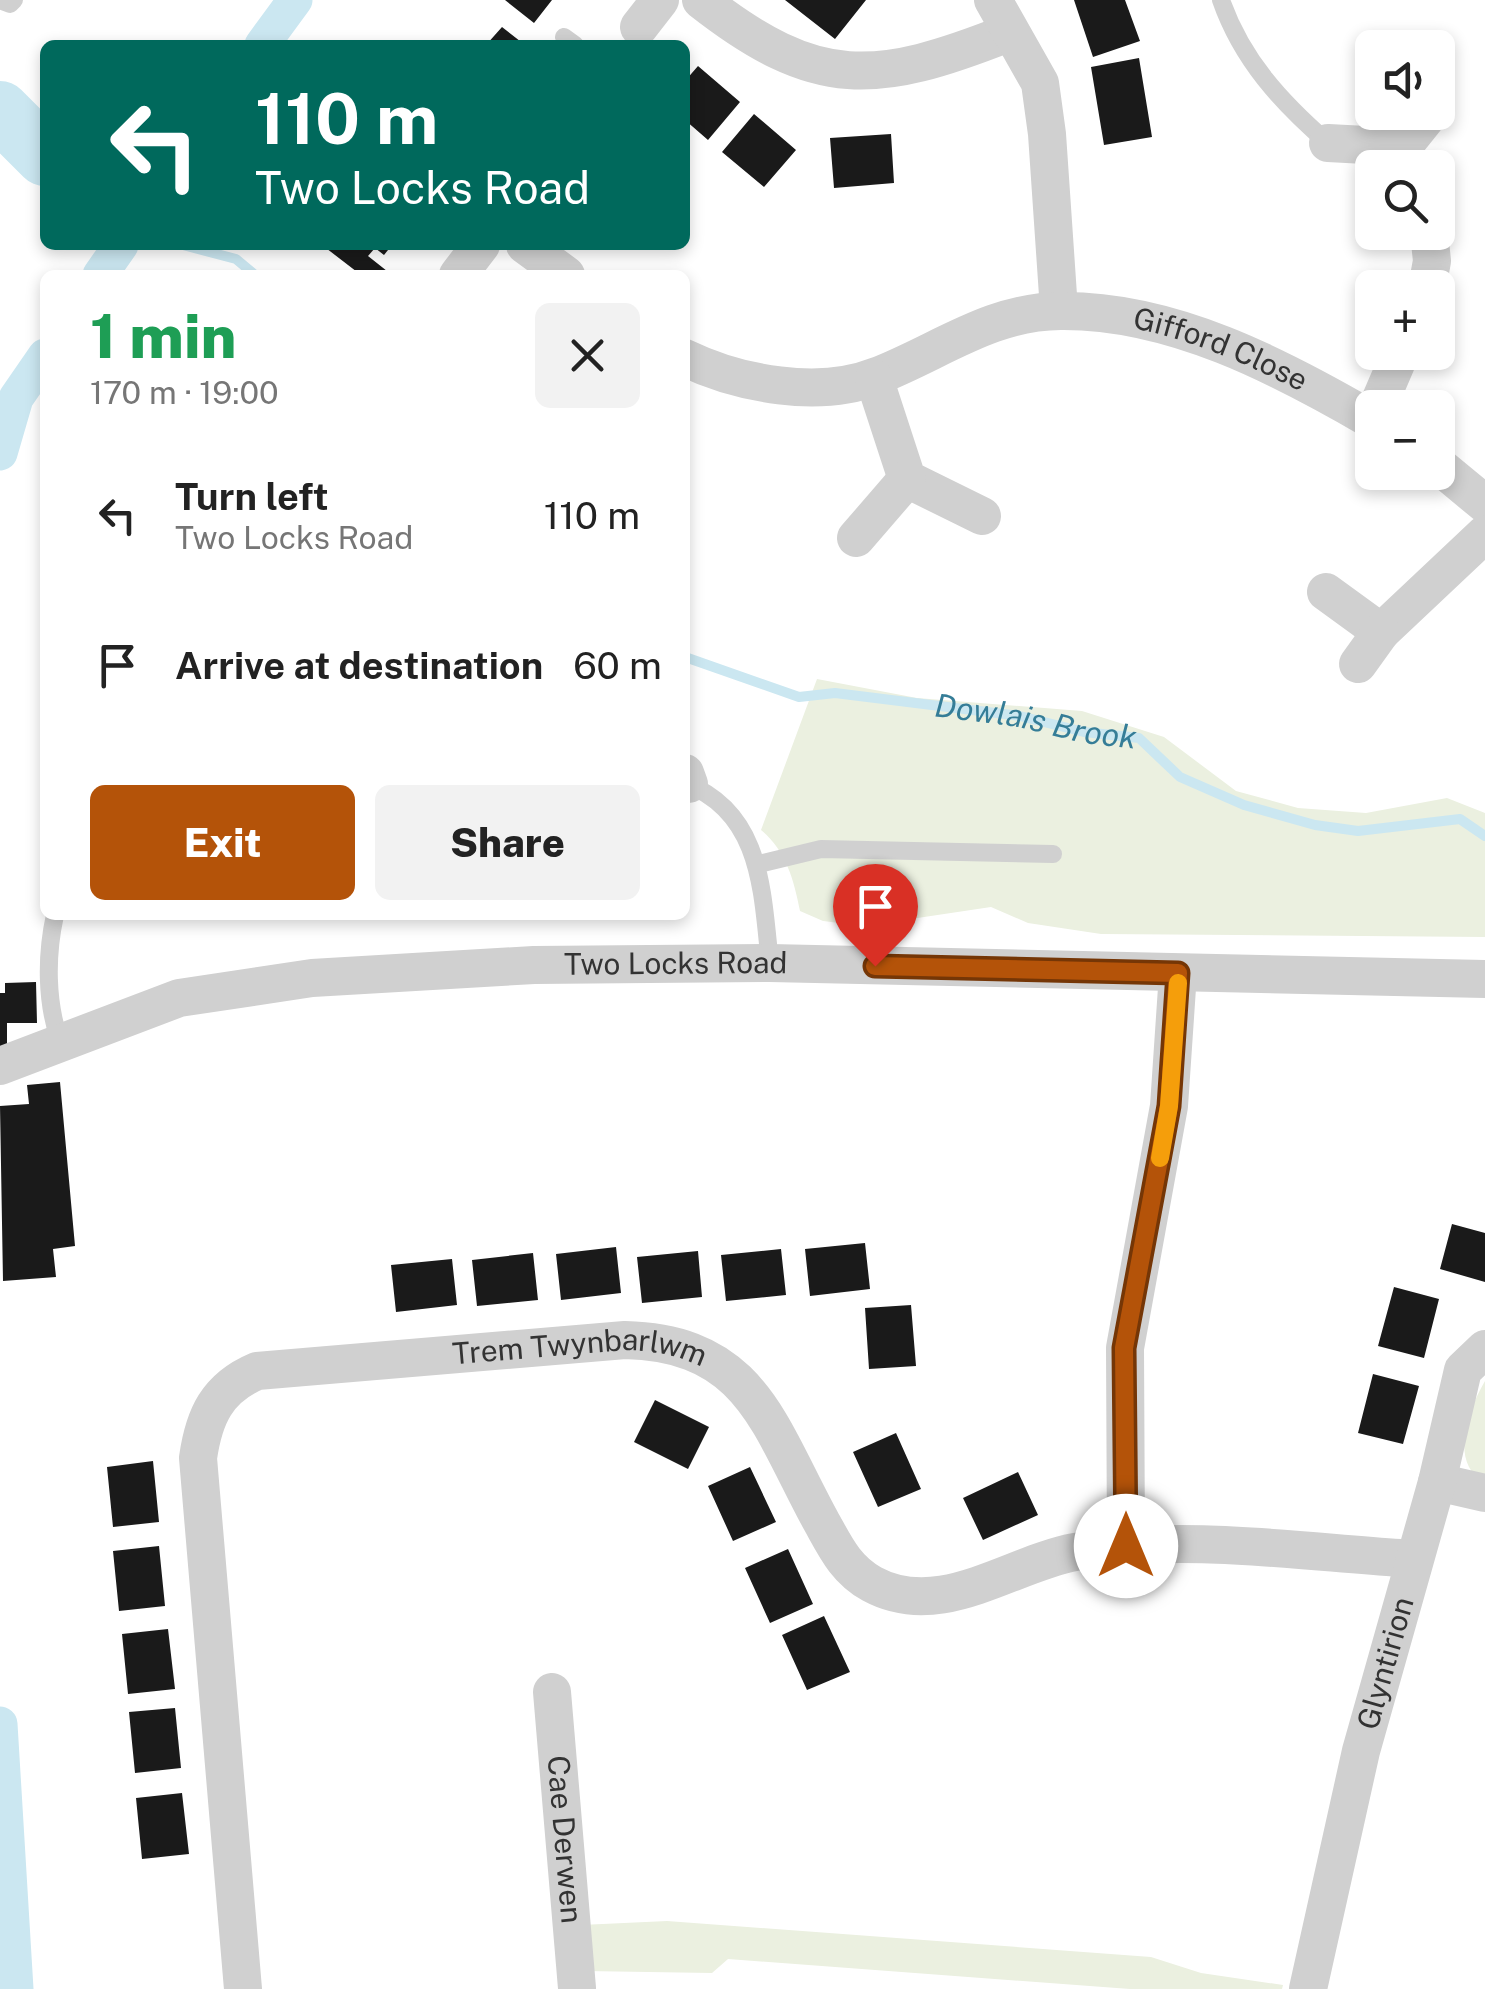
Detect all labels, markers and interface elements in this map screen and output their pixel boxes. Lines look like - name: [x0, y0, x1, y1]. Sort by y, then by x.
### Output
- map controls: [1355, 30, 1455, 490]
- button: sound: [1355, 30, 1455, 130]
- text: 110 m: [255, 77, 439, 160]
- icon: left: [90, 80, 220, 210]
- button: search: [1355, 150, 1455, 250]
- text: Two Locks Road: [255, 161, 590, 214]
- button: +: [1355, 270, 1455, 370]
- street label: Gifford Close: [1130, 299, 1314, 398]
- text: 1 min: [90, 301, 237, 372]
- button: close: [535, 303, 640, 408]
- text: 170 m · 19:00: [90, 374, 279, 411]
- button: −: [1355, 390, 1455, 490]
- text: Turn left: [175, 474, 329, 519]
- icon: left: [90, 488, 145, 543]
- text: 110 m: [544, 493, 640, 538]
- text: Two Locks Road: [175, 519, 413, 556]
- icon: arrive: [90, 638, 145, 693]
- text: Arrive at destination: [175, 643, 543, 688]
- text: 60 m: [573, 643, 662, 688]
- water label: Dowlais Brook: [933, 687, 1139, 756]
- button: Exit: [90, 785, 355, 900]
- button: Share: [375, 785, 640, 900]
- pin: [833, 864, 918, 967]
- icon: arrive: [848, 879, 903, 934]
- street label: Two Locks Road: [564, 944, 788, 982]
- street label: Trem Twynbarlwm: [451, 1321, 713, 1373]
- position arrow: [1074, 1494, 1178, 1598]
- street label: Glyntirion: [1349, 1593, 1421, 1733]
- street label: Cae Derwen: [540, 1754, 590, 1925]

